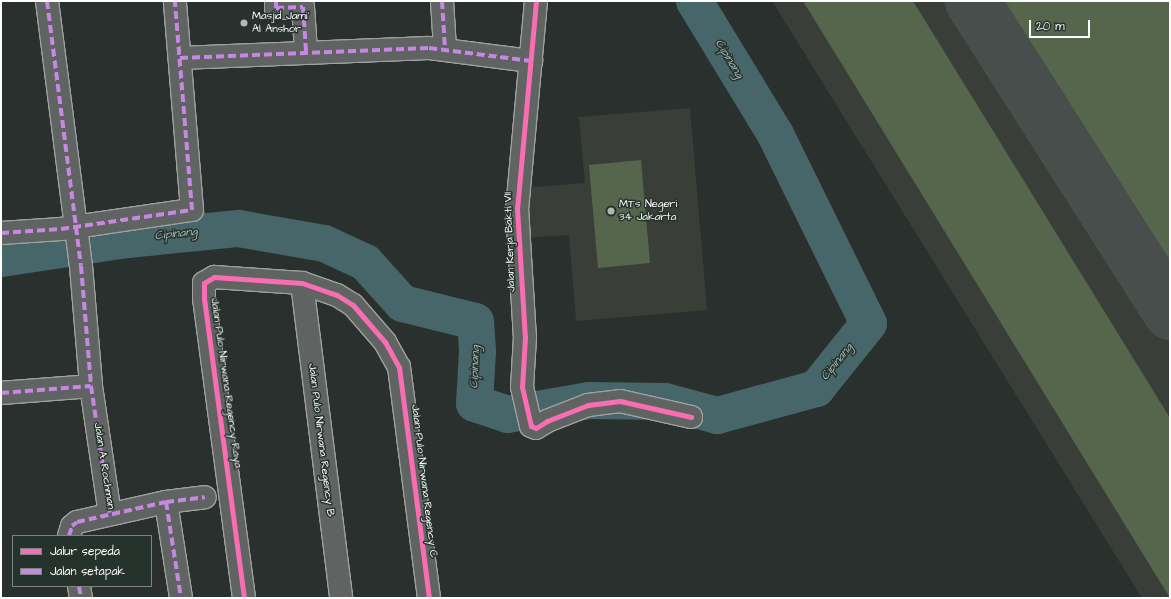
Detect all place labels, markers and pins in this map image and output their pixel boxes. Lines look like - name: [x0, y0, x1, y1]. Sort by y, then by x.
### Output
- place label: Masjid Jami' Al Anshor: [252, 10, 309, 36]
- marker: Masjid Jami' Al Anshor: [239, 18, 249, 28]
- place label: MTs Negeri 34 Jakarta: [619, 198, 677, 224]
- marker: MTs Negeri 34 Jakarta: [606, 206, 616, 216]

